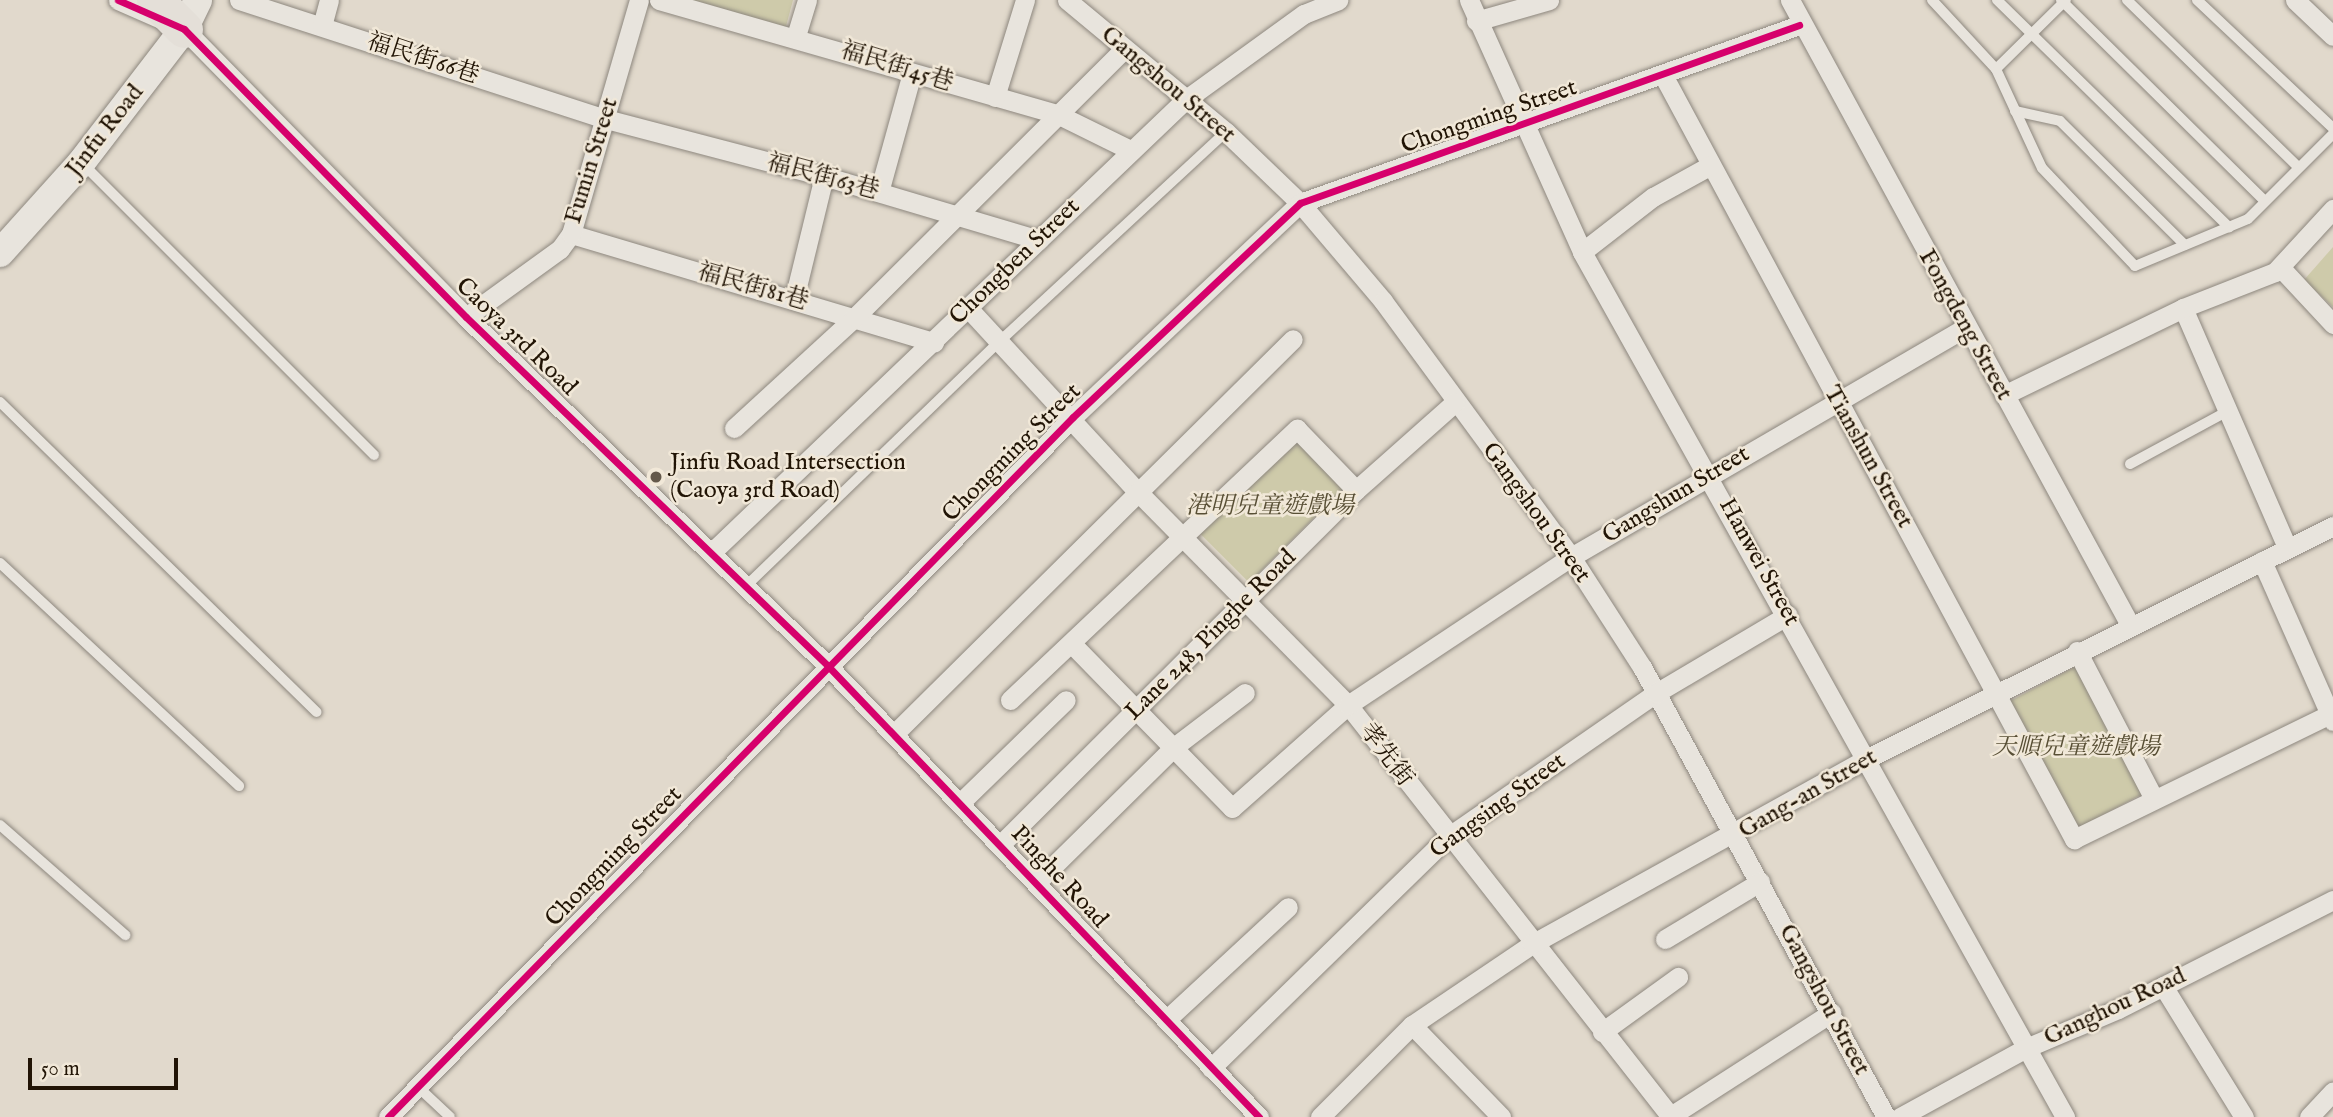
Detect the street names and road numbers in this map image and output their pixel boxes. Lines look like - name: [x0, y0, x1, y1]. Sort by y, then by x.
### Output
- street label: Gangshou Street: [1095, 20, 1241, 150]
- street label: 福民街66巷: [363, 27, 483, 91]
- street label: 福民街45巷: [837, 36, 957, 98]
- street label: Chongming Street: [1397, 73, 1581, 161]
- street label: Jinfu Road: [60, 79, 150, 183]
- street label: Fumin Street: [559, 95, 625, 227]
- street label: 福民街63巷: [764, 148, 882, 206]
- street label: Chongben Street: [944, 193, 1086, 331]
- street label: Fongdeng Street: [1912, 245, 2018, 405]
- street label: 福民街81巷: [694, 257, 812, 317]
- street label: Caoya 3rd Road: [449, 272, 583, 402]
- street label: Chongming Street: [937, 378, 1087, 528]
- street label: Tianshun Street: [1817, 381, 1919, 533]
- street label: Gangshou Street: [1475, 437, 1597, 589]
- street label: Gangshun Street: [1597, 440, 1755, 550]
- street label: Hanwei Street: [1712, 493, 1806, 631]
- street label: Lane 248, Pinghe Road: [1120, 544, 1302, 726]
- street label: 孝先街: [1353, 718, 1419, 792]
- street label: Gang-an Street: [1734, 743, 1882, 845]
- street label: Gangsing Street: [1424, 747, 1572, 865]
- street label: Chongming Street: [540, 781, 688, 933]
- street label: Pinghe Road: [1004, 820, 1114, 934]
- street label: Gangshou Street: [1772, 920, 1876, 1080]
- street label: Ganghou Road: [2040, 962, 2190, 1052]

